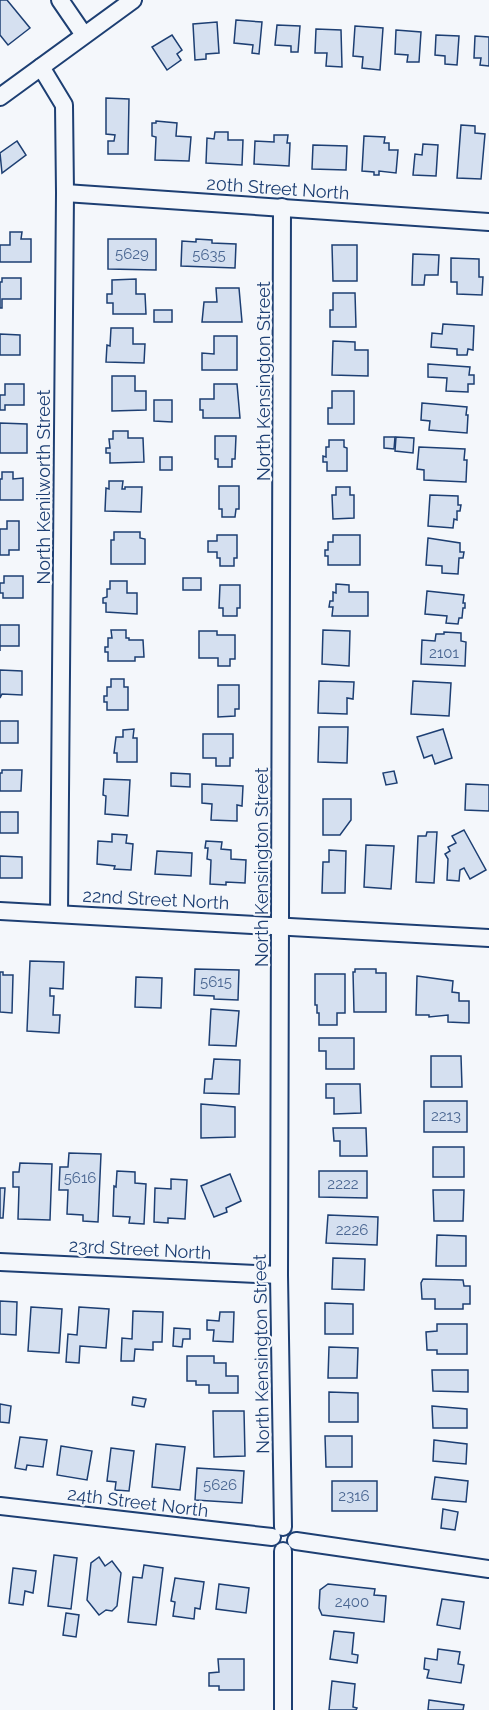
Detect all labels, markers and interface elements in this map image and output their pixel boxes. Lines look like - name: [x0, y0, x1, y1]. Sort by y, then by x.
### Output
- street label: 20th Street North: [206, 173, 350, 203]
- house number: 5629: [115, 245, 149, 263]
- house number: 5635: [192, 246, 226, 264]
- street label: North Kensington Street: [253, 281, 274, 481]
- street label: North Kenilworth Street: [33, 390, 54, 584]
- house number: 2101: [429, 644, 459, 662]
- street label: North Kensington Street: [251, 767, 272, 967]
- street label: 22nd Street North: [82, 885, 230, 913]
- house number: 5615: [200, 973, 232, 991]
- house number: 2213: [431, 1107, 461, 1125]
- house number: 5616: [64, 1169, 96, 1187]
- house number: 2222: [327, 1175, 359, 1193]
- house number: 2226: [336, 1221, 368, 1239]
- street label: 23rd Street North: [68, 1235, 212, 1263]
- street label: North Kensington Street: [249, 1254, 273, 1454]
- house number: 5626: [203, 1476, 237, 1494]
- street label: 24th Street North: [66, 1483, 210, 1521]
- house number: 2316: [338, 1487, 370, 1505]
- house number: 2400: [335, 1593, 369, 1611]

